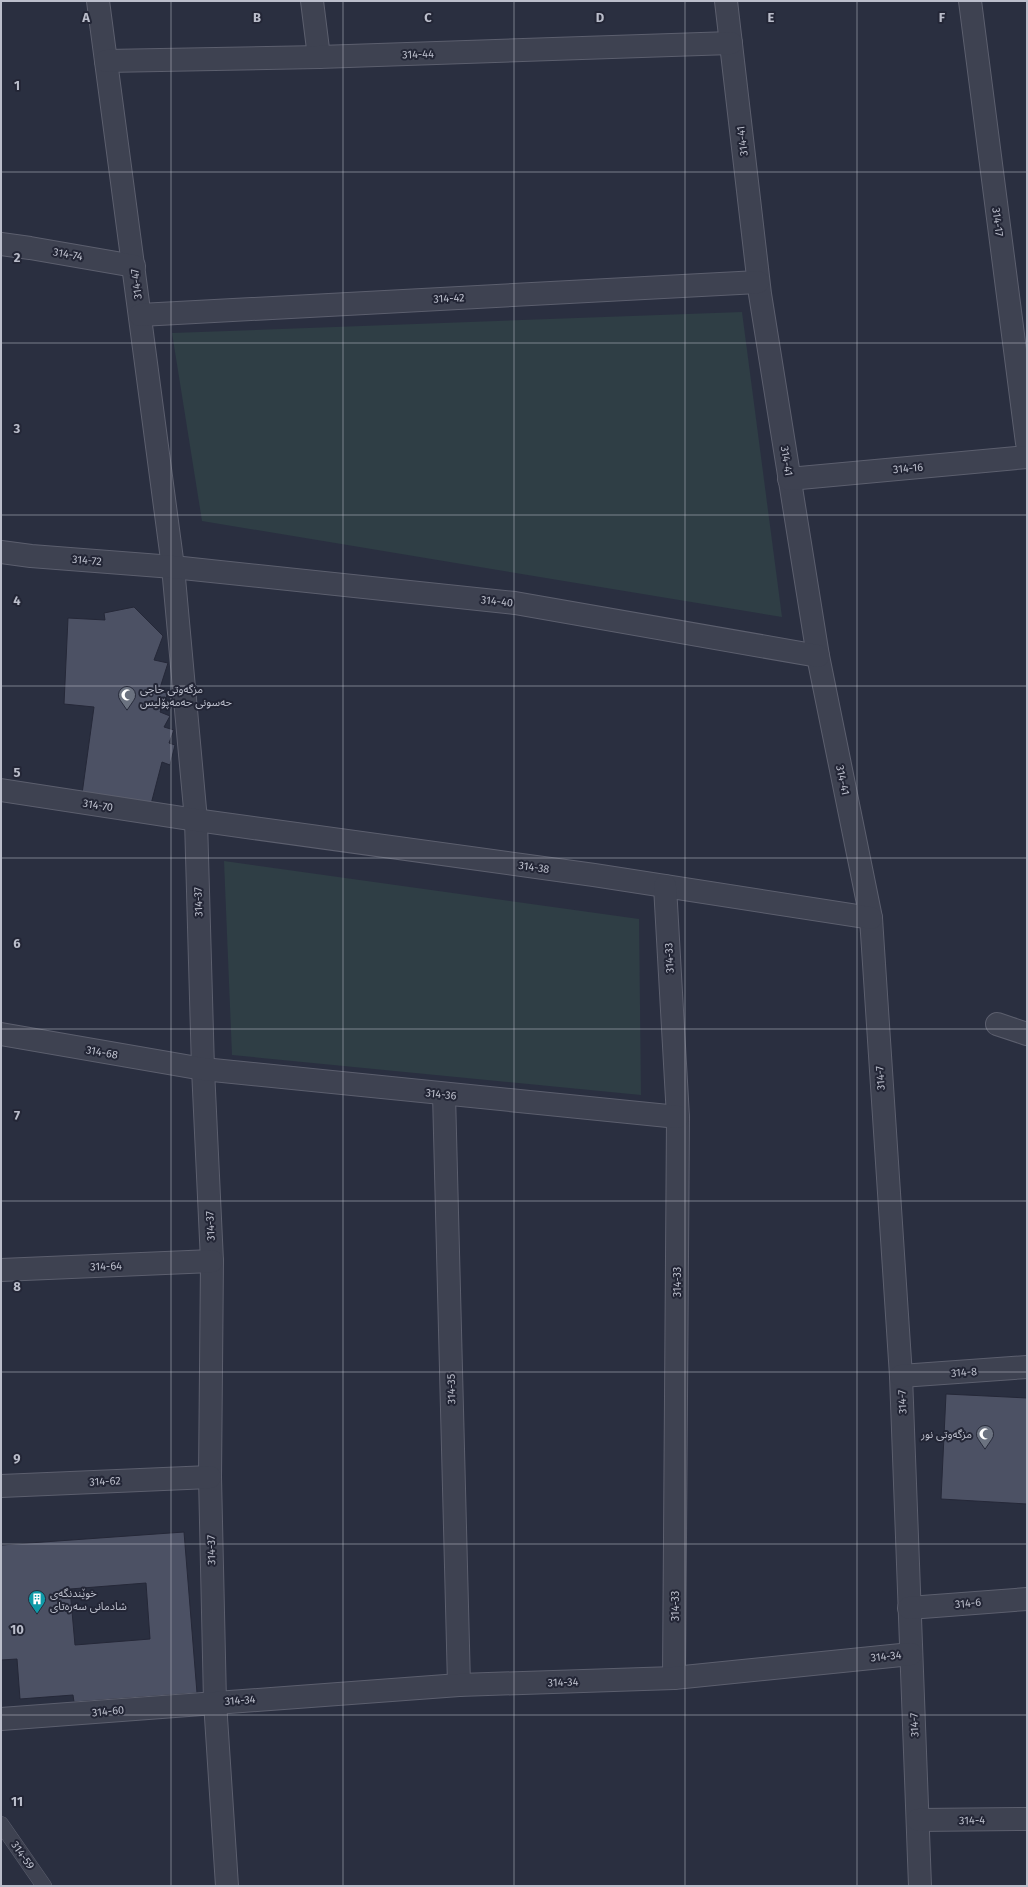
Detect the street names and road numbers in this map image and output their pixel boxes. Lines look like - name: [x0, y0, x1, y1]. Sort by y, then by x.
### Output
- street label: 314-44: [402, 47, 434, 62]
- street label: 314-41: [734, 125, 751, 157]
- street label: 314-17: [989, 207, 1006, 237]
- street label: 314-74: [52, 245, 84, 264]
- street label: 314-47: [128, 268, 145, 300]
- street label: 314-42: [433, 291, 465, 306]
- street label: 314-41: [778, 445, 795, 477]
- street label: 314-16: [892, 461, 924, 476]
- street label: 314-72: [72, 553, 102, 568]
- street label: 314-40: [480, 593, 514, 610]
- street label: 314-41: [833, 764, 852, 796]
- street label: 314-70: [82, 797, 114, 814]
- street label: 314-38: [518, 859, 550, 876]
- street label: 314-37: [191, 887, 206, 917]
- street label: 314-33: [662, 942, 677, 974]
- street label: 314-68: [85, 1043, 119, 1062]
- street label: 314-7: [873, 1065, 888, 1091]
- street label: 314-36: [425, 1086, 457, 1103]
- street label: 314-37: [203, 1211, 218, 1241]
- street label: 314-64: [90, 1259, 122, 1274]
- street label: 314-33: [671, 1267, 684, 1297]
- street label: 314-8: [950, 1365, 978, 1380]
- street label: 314-35: [445, 1373, 458, 1404]
- street label: 314-7: [896, 1389, 909, 1414]
- street label: 314-62: [89, 1474, 121, 1489]
- street label: 314-37: [205, 1535, 218, 1565]
- street label: 314-33: [669, 1591, 682, 1621]
- street label: 314-6: [954, 1596, 982, 1611]
- street label: 314-34: [870, 1648, 902, 1665]
- street label: 314-34: [547, 1675, 579, 1690]
- street label: 314-34: [224, 1693, 256, 1708]
- street label: 314-60: [91, 1704, 125, 1719]
- street label: 314-7: [908, 1712, 921, 1737]
- street label: 314-4: [959, 1814, 985, 1827]
- street label: 314-59: [8, 1839, 37, 1872]

